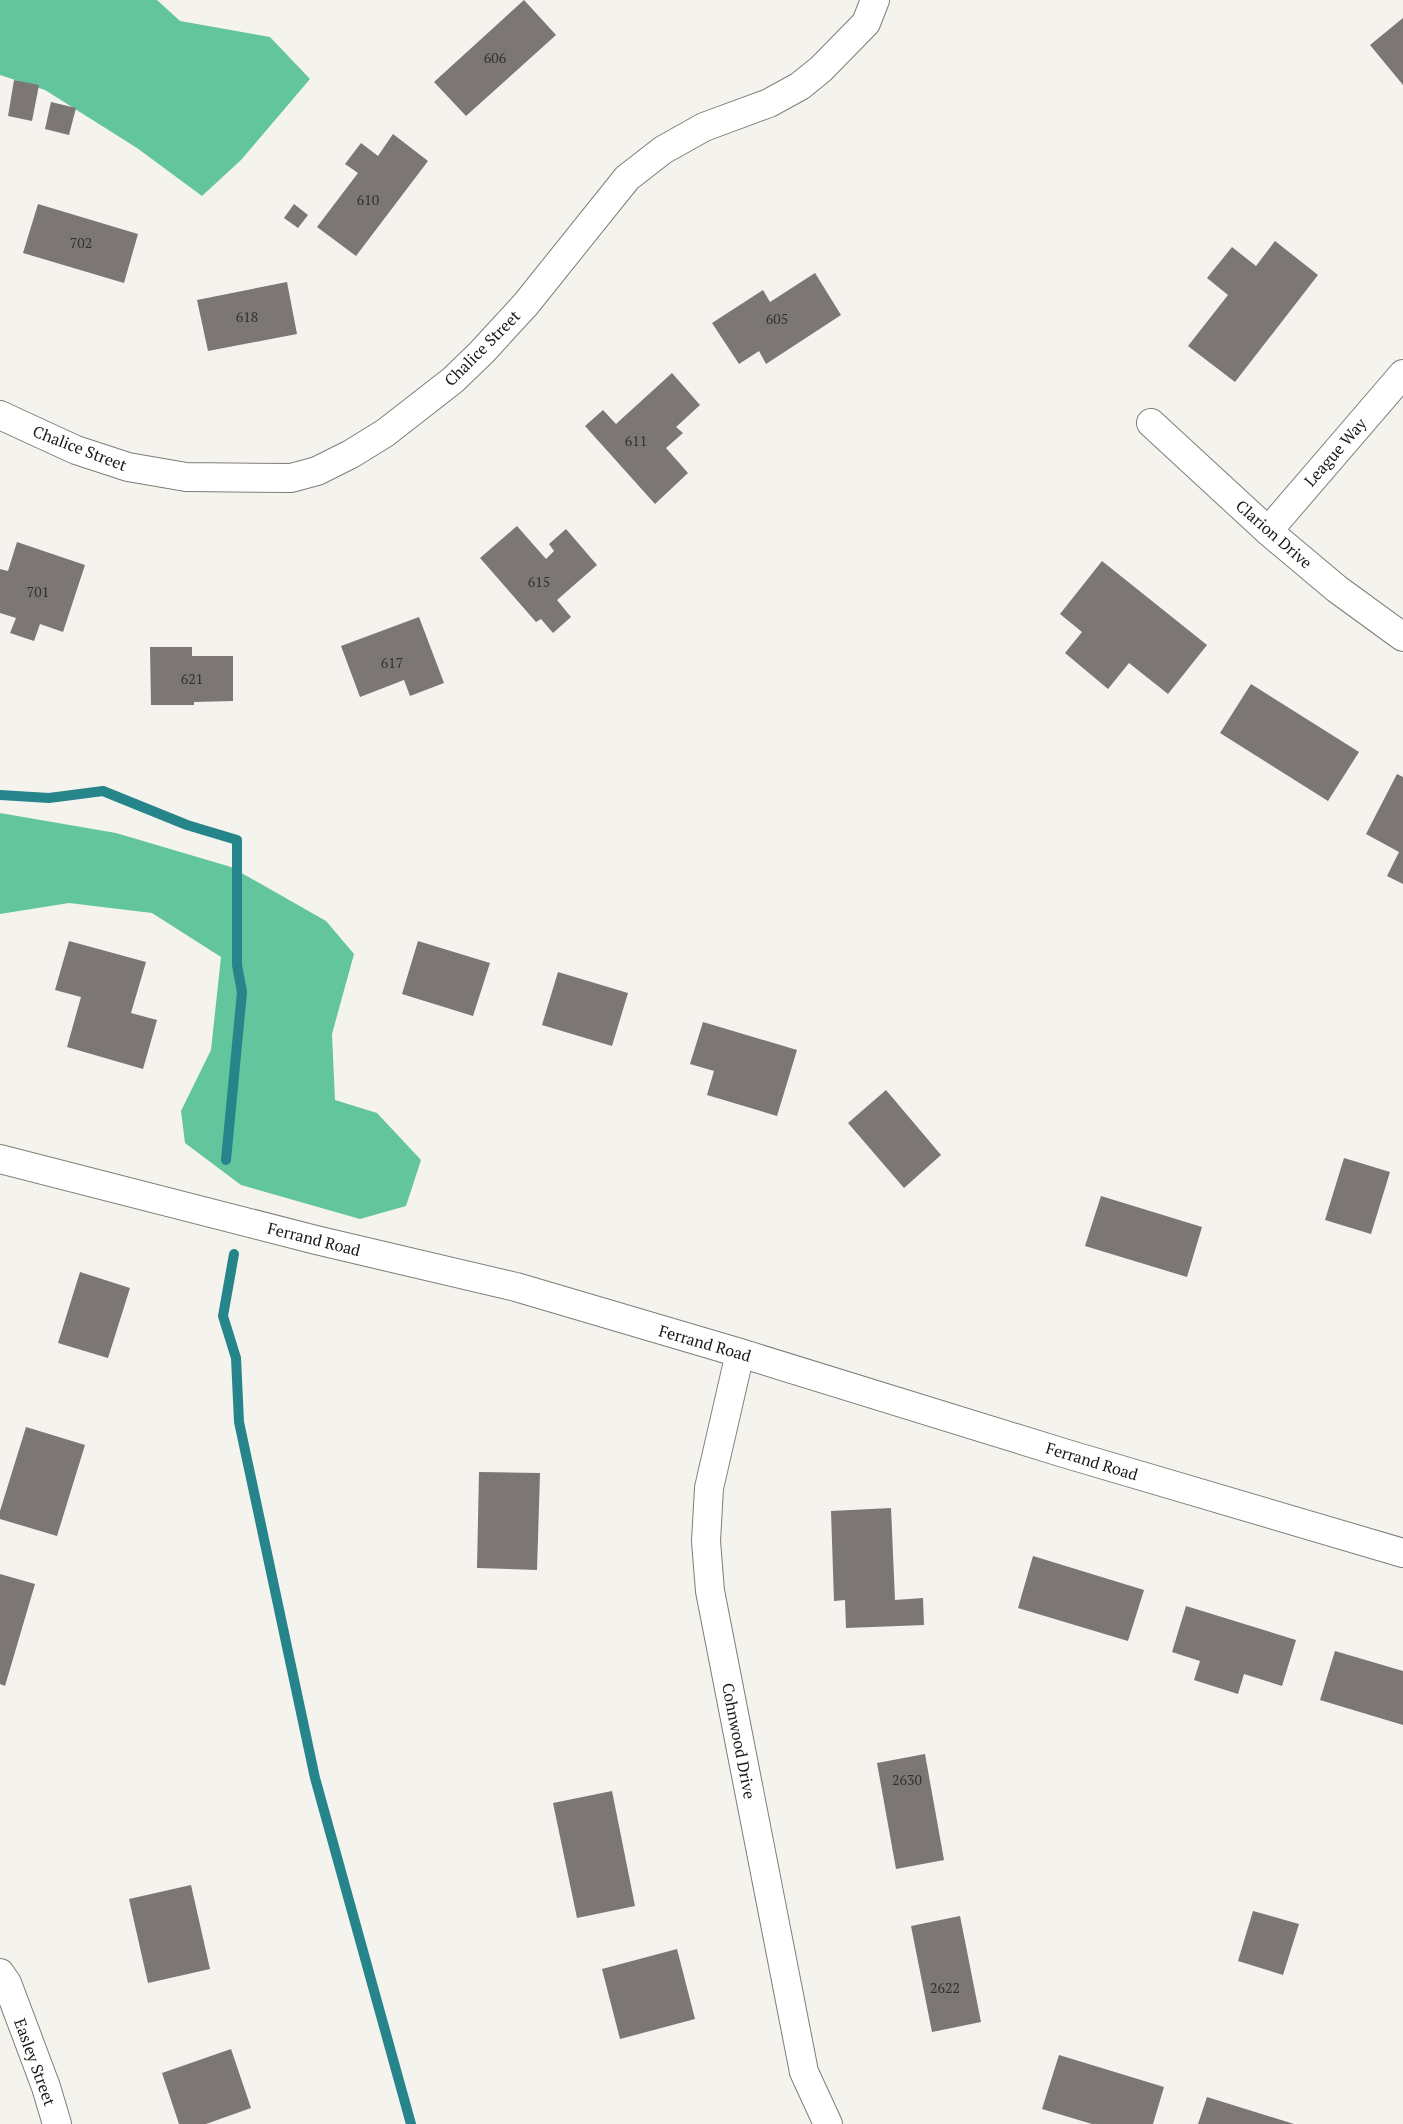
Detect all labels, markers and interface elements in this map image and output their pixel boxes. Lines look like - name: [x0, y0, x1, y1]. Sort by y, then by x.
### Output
- house number: 606: [484, 48, 507, 67]
- house number: 610: [357, 190, 379, 209]
- house number: 702: [70, 233, 92, 252]
- street label: Chalice Street: [439, 305, 525, 391]
- house number: 618: [236, 307, 258, 326]
- house number: 605: [766, 309, 788, 328]
- street label: League Way: [1299, 412, 1372, 491]
- street label: Chalice Street: [30, 420, 130, 476]
- house number: 611: [625, 431, 647, 450]
- street label: Clarion Drive: [1231, 495, 1317, 573]
- house number: 615: [528, 572, 550, 591]
- house number: 701: [27, 582, 49, 601]
- house number: 617: [381, 653, 403, 672]
- house number: 621: [181, 669, 203, 688]
- street label: Ferrand Road: [265, 1217, 363, 1261]
- street label: Ferrand Road: [656, 1319, 754, 1367]
- street label: Ferrand Road: [1043, 1437, 1141, 1485]
- street label: Cohnwood Drive: [717, 1681, 761, 1801]
- house number: 2630: [892, 1770, 922, 1789]
- house number: 2622: [930, 1978, 960, 1997]
- street label: Easley Street: [9, 2015, 61, 2109]

